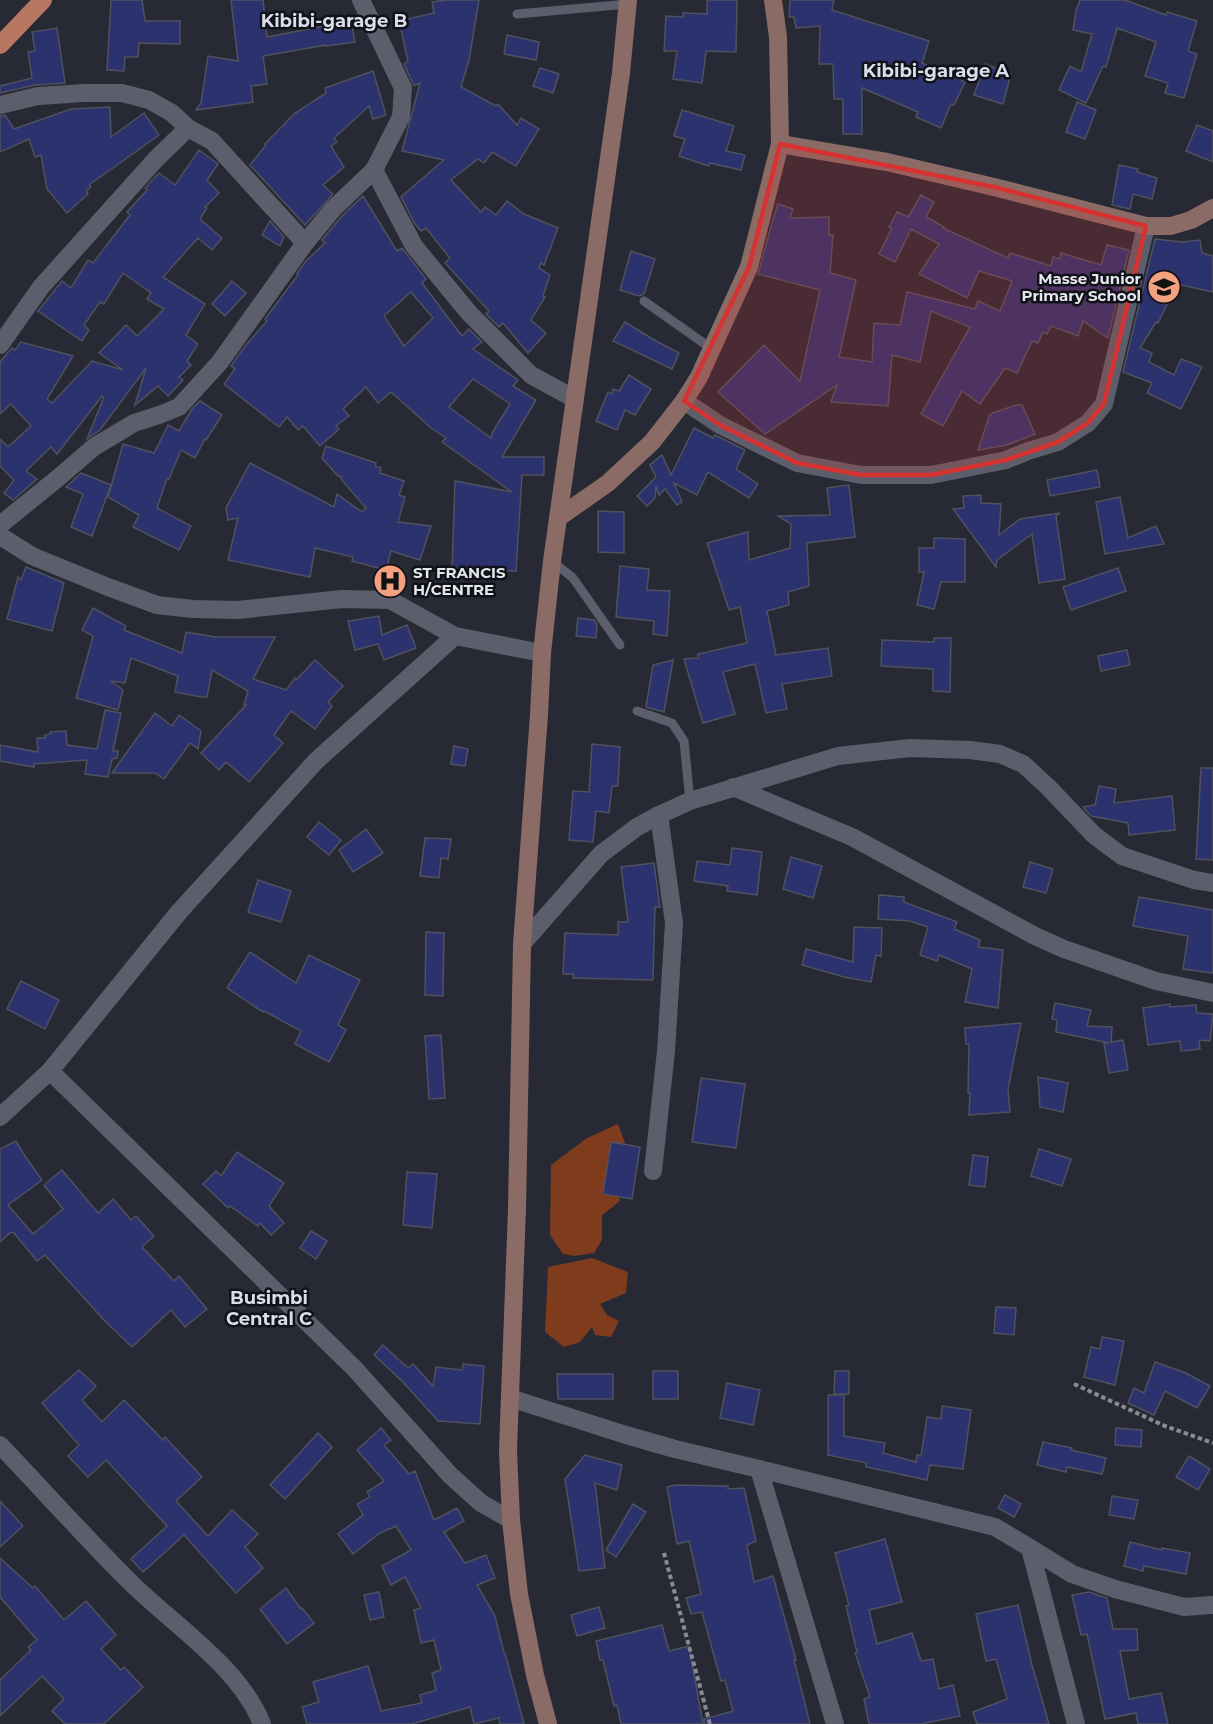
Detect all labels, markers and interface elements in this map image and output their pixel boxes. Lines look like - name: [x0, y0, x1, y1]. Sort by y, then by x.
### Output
- district label: Kibibi-garage B: [261, 10, 407, 32]
- district label: Kibibi-garage A: [863, 60, 1009, 82]
- place label: Masse Junior Primary School: [1022, 269, 1142, 305]
- school or university icon: Masse Junior Primary School: [1146, 269, 1182, 305]
- hospital icon: ST FRANCIS H/CENTRE: [372, 563, 408, 599]
- place label: ST FRANCIS H/CENTRE: [413, 563, 506, 599]
- district label: Busimbi Central C: [226, 1287, 312, 1330]

